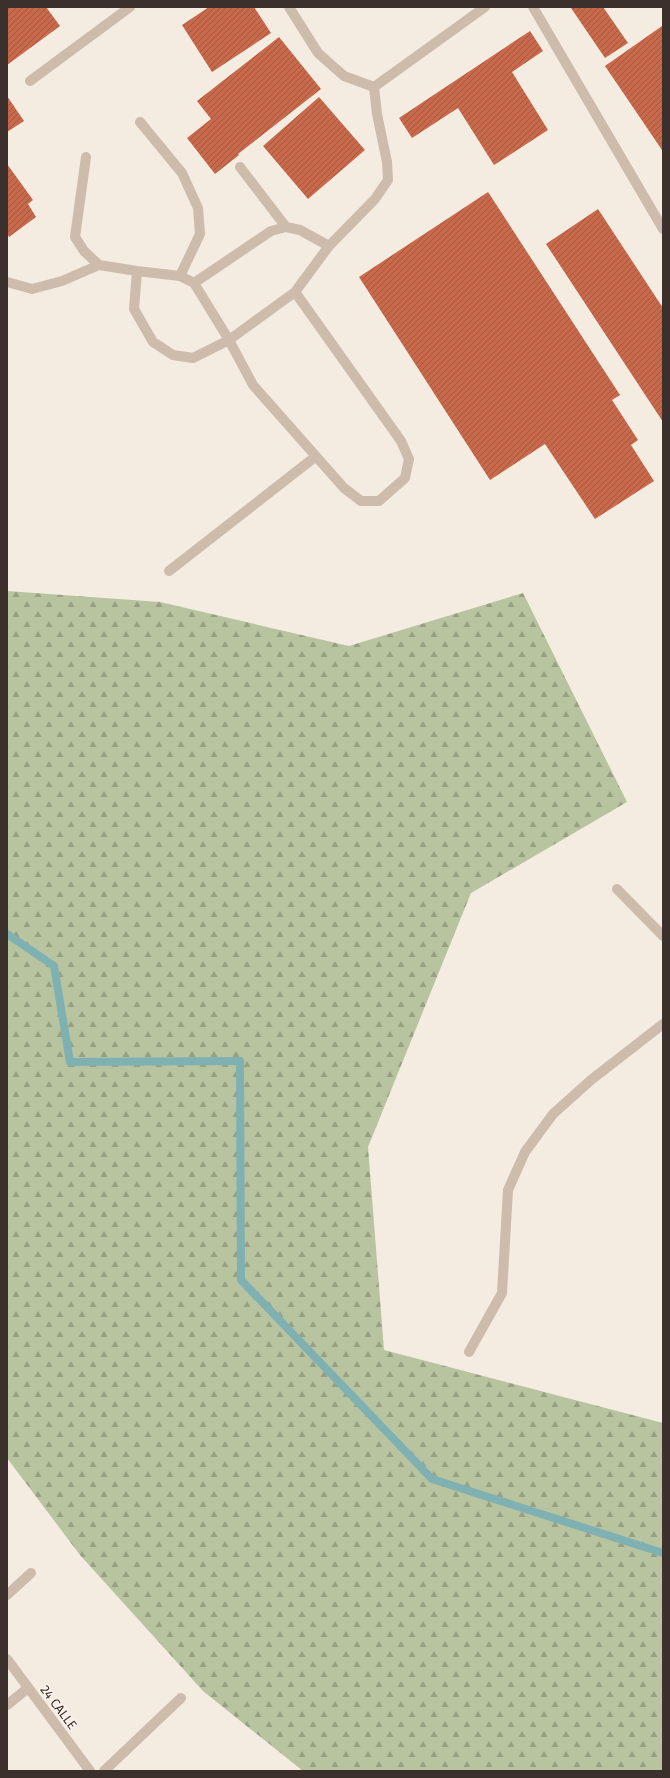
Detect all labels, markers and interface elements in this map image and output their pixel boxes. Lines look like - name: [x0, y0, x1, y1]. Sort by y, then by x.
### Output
- street label: 24 CALLE: [37, 1682, 80, 1732]

